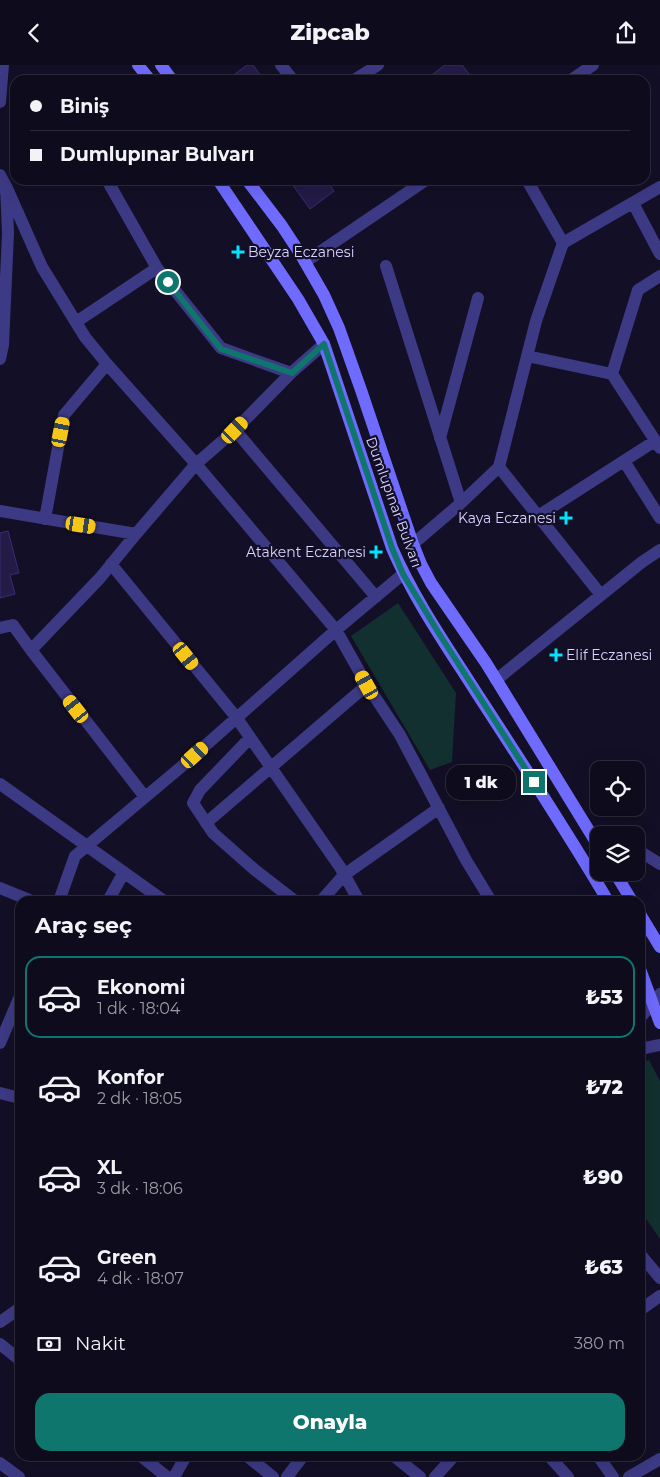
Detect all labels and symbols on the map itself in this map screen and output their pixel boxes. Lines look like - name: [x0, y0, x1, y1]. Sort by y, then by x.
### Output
- place label: Beyza Eczanesi: [248, 243, 354, 261]
- marker: Beyza Eczanesi: [232, 246, 244, 258]
- route start: [157, 271, 179, 293]
- car: [219, 414, 250, 446]
- car: [50, 416, 71, 448]
- street label: Dumlupınar Bulvarı: [362, 434, 426, 570]
- place label: Kaya Eczanesi: [458, 509, 556, 527]
- marker: Kaya Eczanesi: [560, 512, 572, 524]
- car: [65, 515, 96, 535]
- place label: Atakent Eczanesi: [246, 543, 366, 561]
- marker: Atakent Eczanesi: [370, 546, 382, 558]
- car: [170, 640, 201, 672]
- place label: Elif Eczanesi: [566, 646, 652, 664]
- marker: Elif Eczanesi: [550, 649, 562, 661]
- car: [353, 668, 380, 702]
- car: [60, 693, 91, 725]
- car: [178, 739, 211, 771]
- callout: 1 dk: [446, 765, 516, 799]
- route end: [523, 771, 545, 793]

